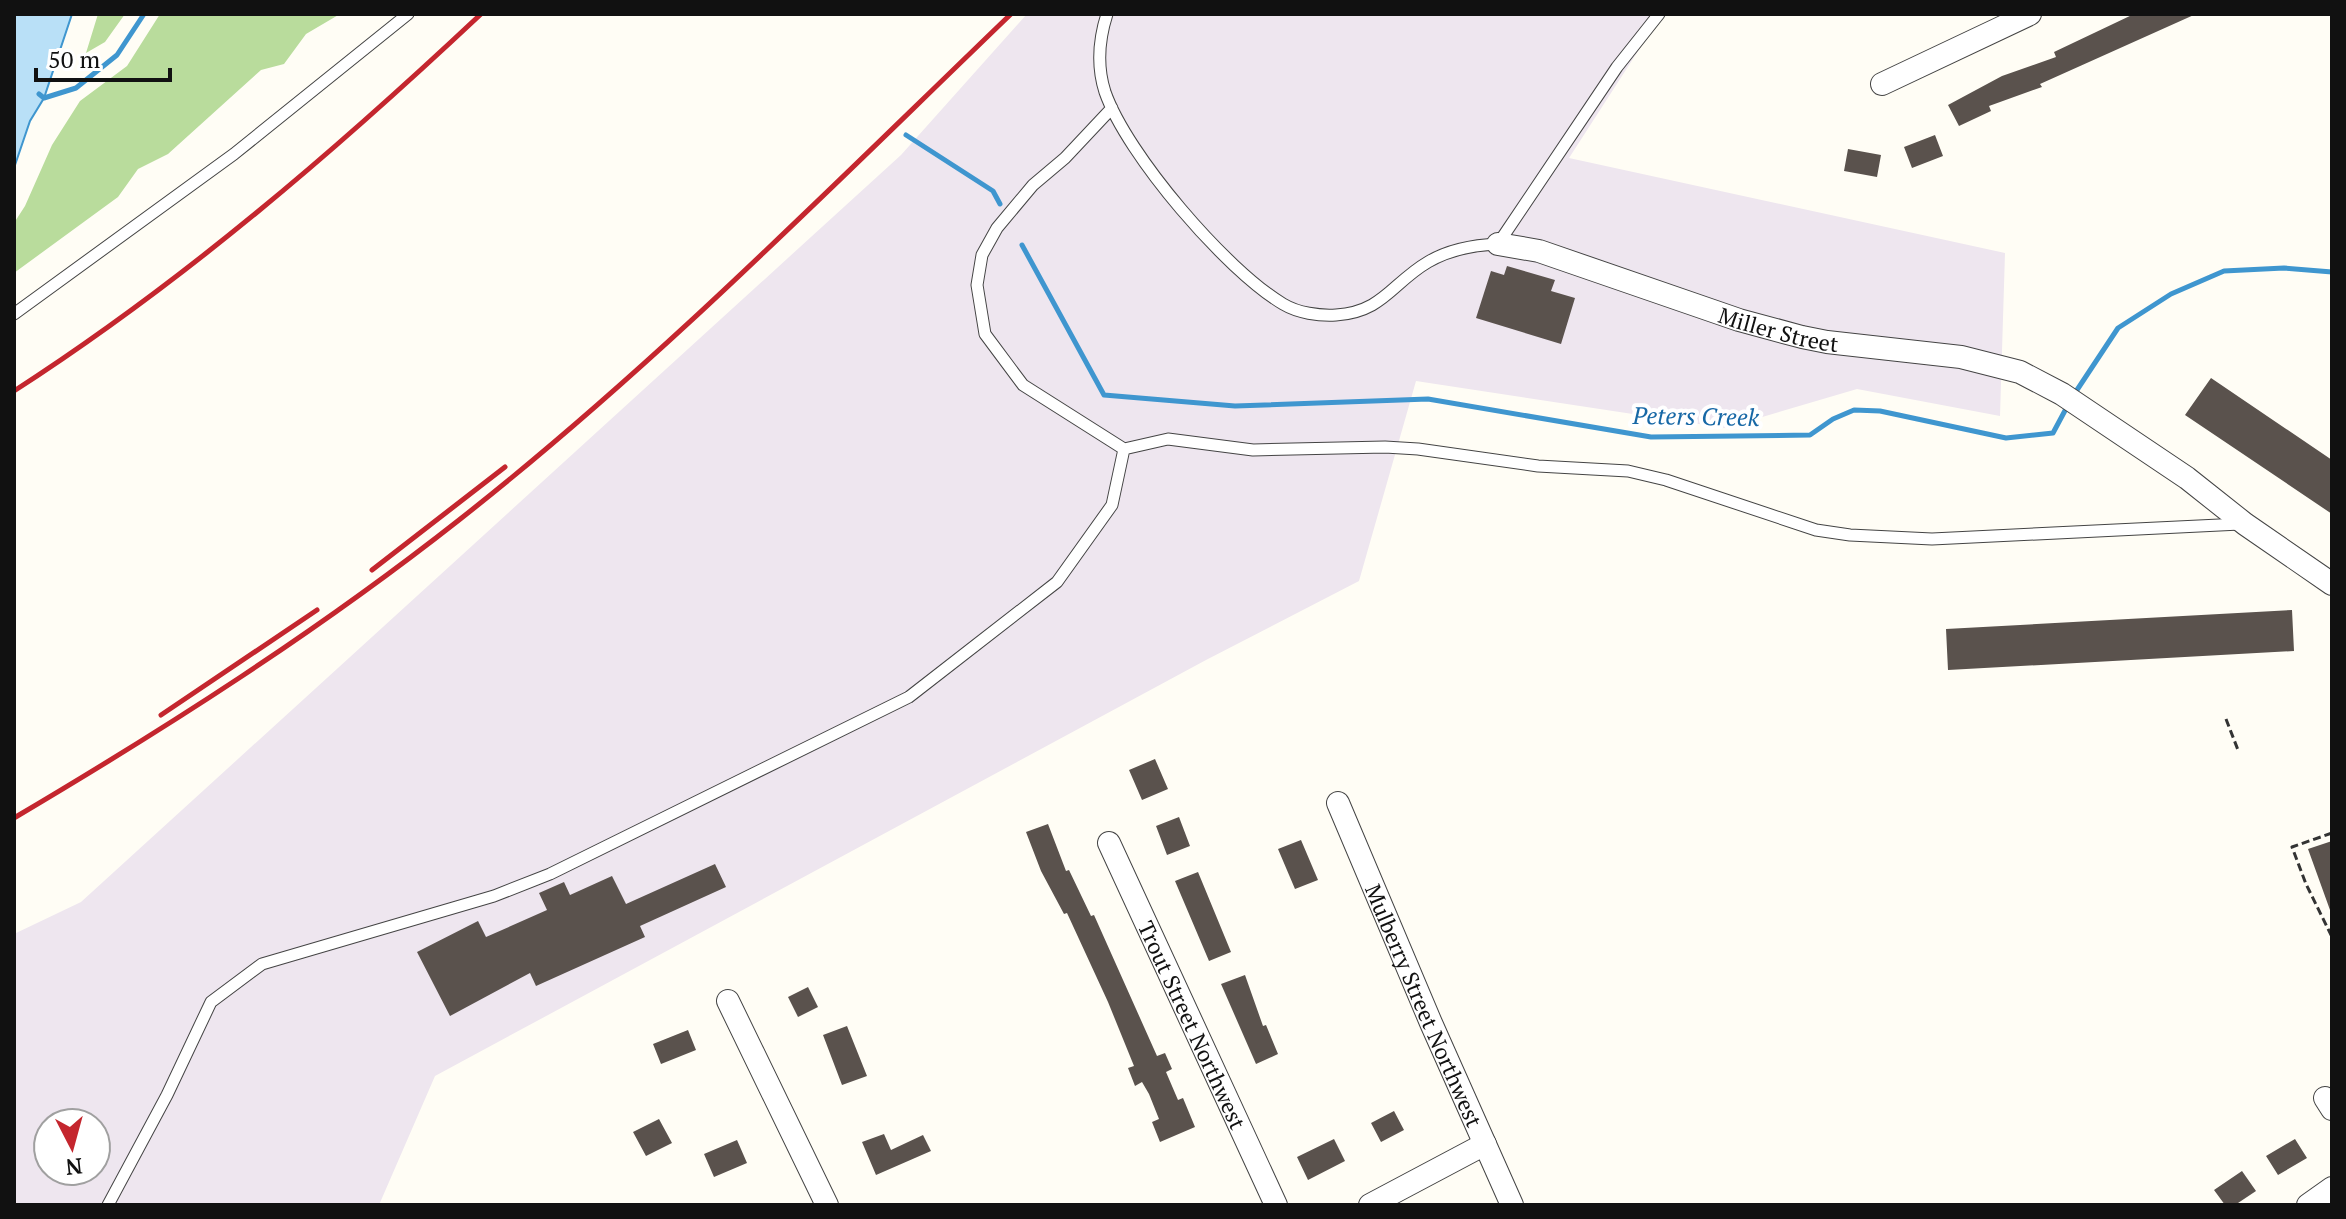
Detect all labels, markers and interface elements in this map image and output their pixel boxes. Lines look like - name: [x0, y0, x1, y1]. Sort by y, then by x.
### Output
- scale bar: [36, 32, 170, 82]
- text: 50 m: [48, 43, 100, 75]
- street label: Miller Street: [1715, 300, 1840, 358]
- water label: Peters Creek: [1631, 399, 1760, 433]
- street label: Mulberry Street Northwest: [1359, 879, 1490, 1131]
- street label: Trout Street Northwest: [1132, 916, 1253, 1133]
- north arrow: [32, 1107, 112, 1187]
- text: N: [64, 1152, 84, 1183]

